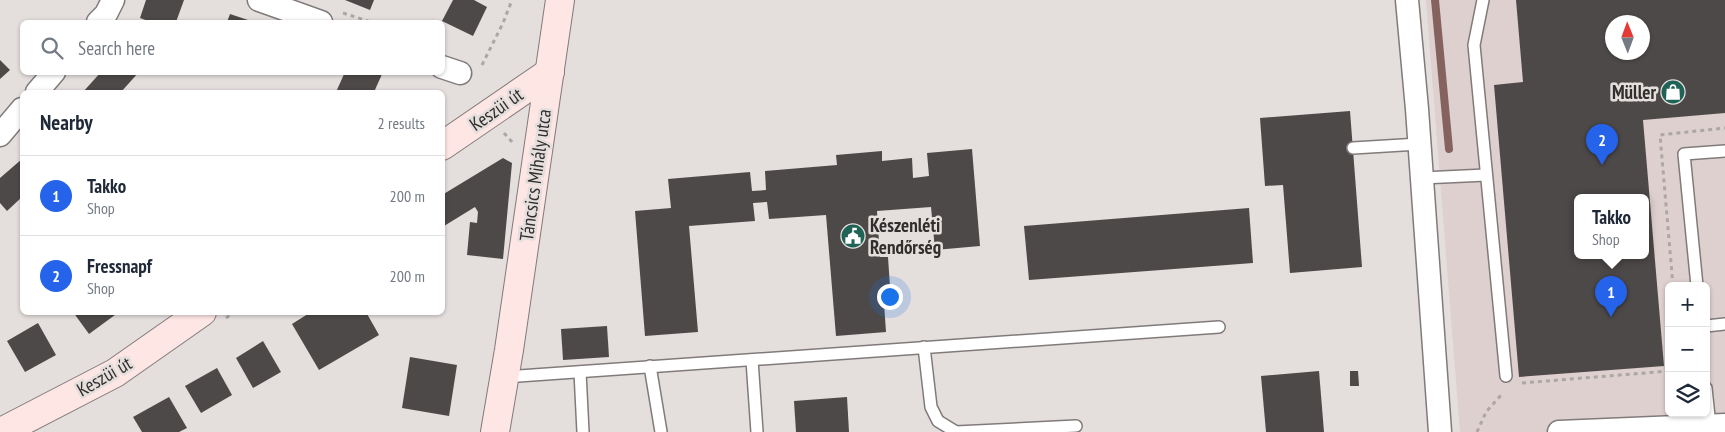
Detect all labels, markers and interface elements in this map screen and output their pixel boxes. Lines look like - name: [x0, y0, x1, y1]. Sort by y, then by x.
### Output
- north arrow: [1605, 15, 1650, 60]
- search box: [20, 20, 445, 75]
- icon: search: [38, 34, 66, 62]
- text: Search here: [78, 36, 155, 60]
- shop icon: Müller: [1660, 79, 1686, 105]
- place label: Müller: [1612, 80, 1656, 104]
- street label: Keszüi út: [465, 82, 528, 136]
- street label: Táncsics Mihály utca: [514, 108, 556, 242]
- text: Nearby: [40, 109, 93, 136]
- text: 2 results: [378, 113, 425, 133]
- pin: 2: [1586, 124, 1618, 165]
- text: Takko: [87, 174, 126, 198]
- text: 1: [52, 186, 60, 206]
- text: 200 m: [390, 186, 425, 206]
- popup: [1574, 194, 1649, 259]
- text: Shop: [87, 198, 115, 218]
- text: Takko: [1592, 205, 1631, 229]
- place label: Készenléti Rendőrség: [870, 213, 941, 259]
- public building icon: Készenléti Rendőrség: [840, 223, 866, 249]
- text: Shop: [1592, 229, 1620, 249]
- text: Fressnapf: [87, 254, 152, 278]
- text: 2: [52, 266, 60, 286]
- text: 200 m: [390, 266, 425, 286]
- pin: 1: [1595, 276, 1627, 317]
- text: Shop: [87, 278, 115, 298]
- map controls: [1665, 282, 1710, 417]
- button: +: [1665, 282, 1710, 327]
- your location: [877, 284, 903, 310]
- button: −: [1665, 327, 1710, 372]
- street label: Keszüi út: [72, 350, 136, 401]
- button: layers: [1665, 372, 1710, 417]

